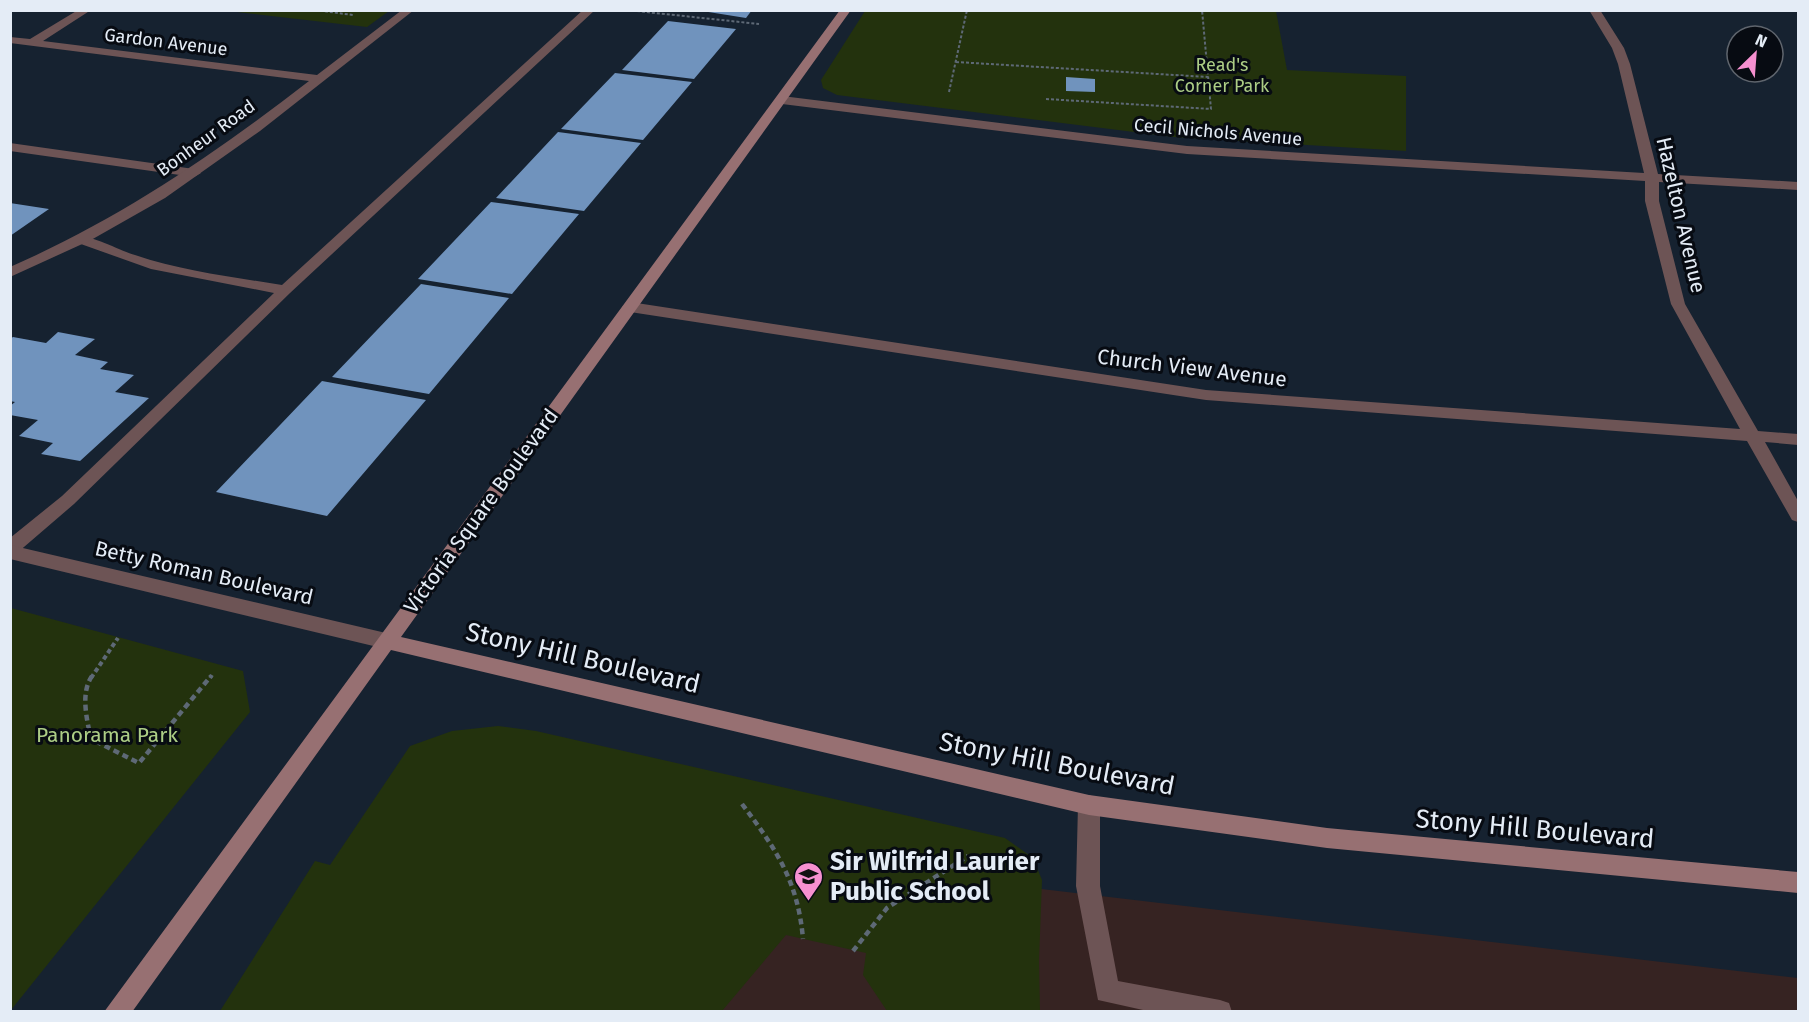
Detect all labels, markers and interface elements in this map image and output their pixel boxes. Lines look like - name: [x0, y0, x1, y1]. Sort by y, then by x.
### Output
- street label: Gardon Avenue: [103, 24, 229, 60]
- north arrow: [1725, 24, 1785, 84]
- text: N: [1752, 30, 1770, 52]
- park label: Read's Corner Park: [1175, 54, 1270, 97]
- street label: Bonheur Road: [153, 95, 259, 181]
- street label: Cecil Nichols Avenue: [1133, 114, 1303, 150]
- street label: Hazelton Avenue: [1650, 134, 1712, 296]
- street label: Church View Avenue: [1096, 343, 1288, 393]
- street label: Victoria Square Boulevard: [398, 404, 564, 618]
- street label: Betty Roman Boulevard: [92, 535, 316, 611]
- street label: Stony Hill Boulevard: [463, 616, 703, 700]
- park label: Panorama Park: [36, 722, 178, 748]
- street label: Stony Hill Boulevard: [937, 726, 1177, 802]
- street label: Stony Hill Boulevard: [1414, 803, 1656, 855]
- place label: Sir Wilfrid Laurier Public School: [830, 846, 1040, 907]
- school or university icon: Sir Wilfrid Laurier Public School: [793, 860, 825, 902]

